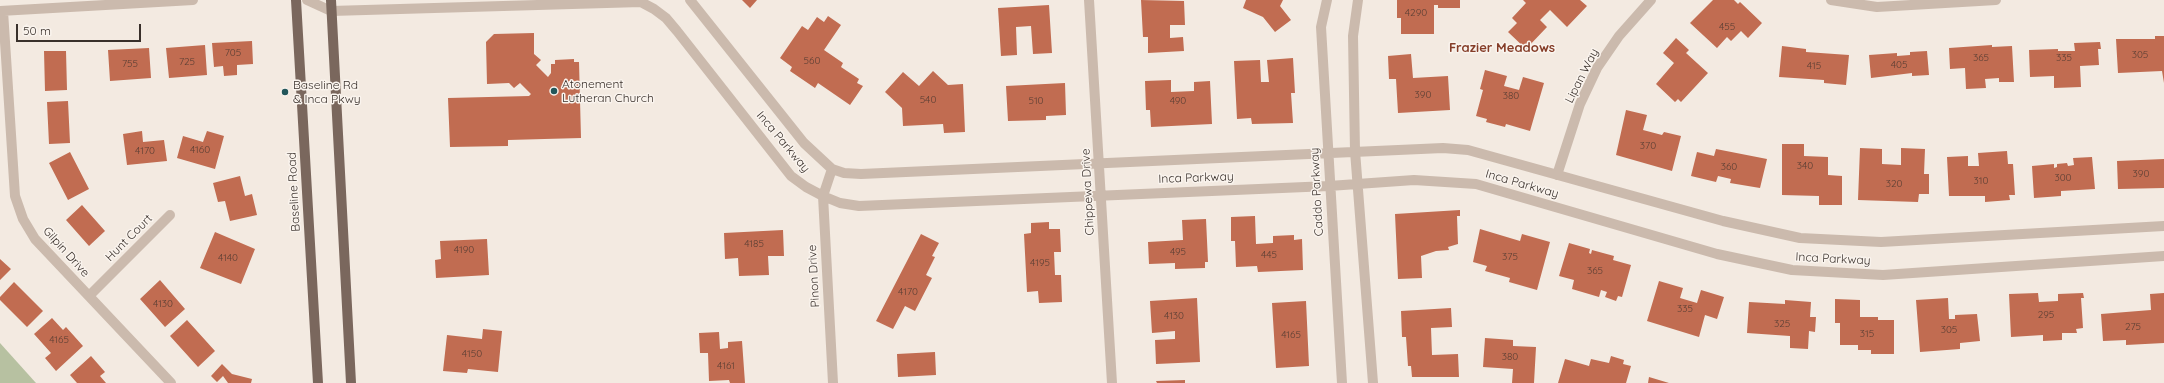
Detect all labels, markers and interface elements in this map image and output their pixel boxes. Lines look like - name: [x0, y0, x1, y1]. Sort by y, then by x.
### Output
- house number: 4290: [1405, 7, 1427, 19]
- scale bar: [18, 16, 143, 42]
- house number: 455: [1719, 21, 1735, 33]
- text: 50 m: [23, 23, 51, 38]
- district label: Frazier Meadows: [1449, 40, 1555, 56]
- street label: Lipan Way: [1562, 46, 1602, 106]
- house number: 705: [225, 47, 241, 59]
- house number: 305: [2132, 49, 2148, 61]
- house number: 365: [1973, 52, 1989, 64]
- house number: 335: [2056, 52, 2072, 64]
- house number: 560: [804, 55, 820, 67]
- house number: 725: [179, 56, 195, 68]
- house number: 755: [122, 58, 138, 70]
- house number: 405: [1891, 59, 1907, 71]
- house number: 415: [1807, 60, 1821, 72]
- place label: Atonement Lutheran Church: [562, 77, 654, 105]
- place label: Baseline Rd & Inca Pkwy: [293, 78, 361, 106]
- marker: Atonement Lutheran Church: [549, 86, 559, 96]
- marker: Baseline Rd & Inca Pkwy: [280, 87, 290, 97]
- house number: 390: [1415, 89, 1431, 101]
- house number: 380: [1503, 90, 1519, 102]
- house number: 540: [920, 94, 936, 106]
- house number: 510: [1028, 95, 1044, 107]
- house number: 490: [1170, 95, 1186, 107]
- street label: Inca Parkway: [753, 109, 813, 175]
- house number: 370: [1640, 140, 1656, 152]
- house number: 4160: [190, 144, 210, 156]
- house number: 4170: [135, 145, 155, 157]
- street label: Caddo Parkway: [1307, 147, 1327, 237]
- street label: Chippewa Drive: [1079, 148, 1097, 236]
- street label: Baseline Road: [285, 152, 303, 232]
- house number: 340: [1797, 160, 1813, 172]
- house number: 360: [1721, 161, 1737, 173]
- street label: Inca Parkway: [1484, 167, 1560, 201]
- house number: 390: [2133, 168, 2149, 180]
- street label: Inca Parkway: [1158, 169, 1234, 187]
- house number: 300: [2054, 172, 2072, 184]
- house number: 310: [1974, 175, 1988, 187]
- house number: 320: [1886, 178, 1902, 190]
- street label: Hunt Court: [103, 212, 155, 264]
- street label: Gilpin Drive: [40, 224, 92, 280]
- house number: 4185: [744, 238, 764, 250]
- house number: 4190: [454, 244, 474, 256]
- street label: Pinon Drive: [805, 244, 823, 308]
- house number: 495: [1170, 246, 1186, 258]
- house number: 445: [1261, 249, 1277, 261]
- street label: Inca Parkway: [1795, 250, 1871, 268]
- house number: 375: [1502, 251, 1518, 263]
- house number: 4140: [218, 252, 238, 264]
- house number: 4195: [1030, 257, 1050, 269]
- house number: 365: [1587, 265, 1603, 277]
- house number: 4170: [898, 286, 918, 298]
- house number: 4130: [153, 298, 173, 310]
- house number: 335: [1677, 303, 1693, 315]
- house number: 295: [2038, 309, 2054, 321]
- house number: 4130: [1164, 310, 1184, 322]
- house number: 325: [1774, 318, 1790, 330]
- house number: 275: [2125, 321, 2141, 333]
- house number: 305: [1941, 324, 1957, 336]
- house number: 315: [1860, 328, 1874, 340]
- house number: 4165: [1281, 329, 1301, 341]
- house number: 4165: [49, 334, 69, 346]
- house number: 4150: [462, 348, 482, 360]
- house number: 380: [1502, 351, 1518, 363]
- house number: 4161: [717, 360, 735, 372]

